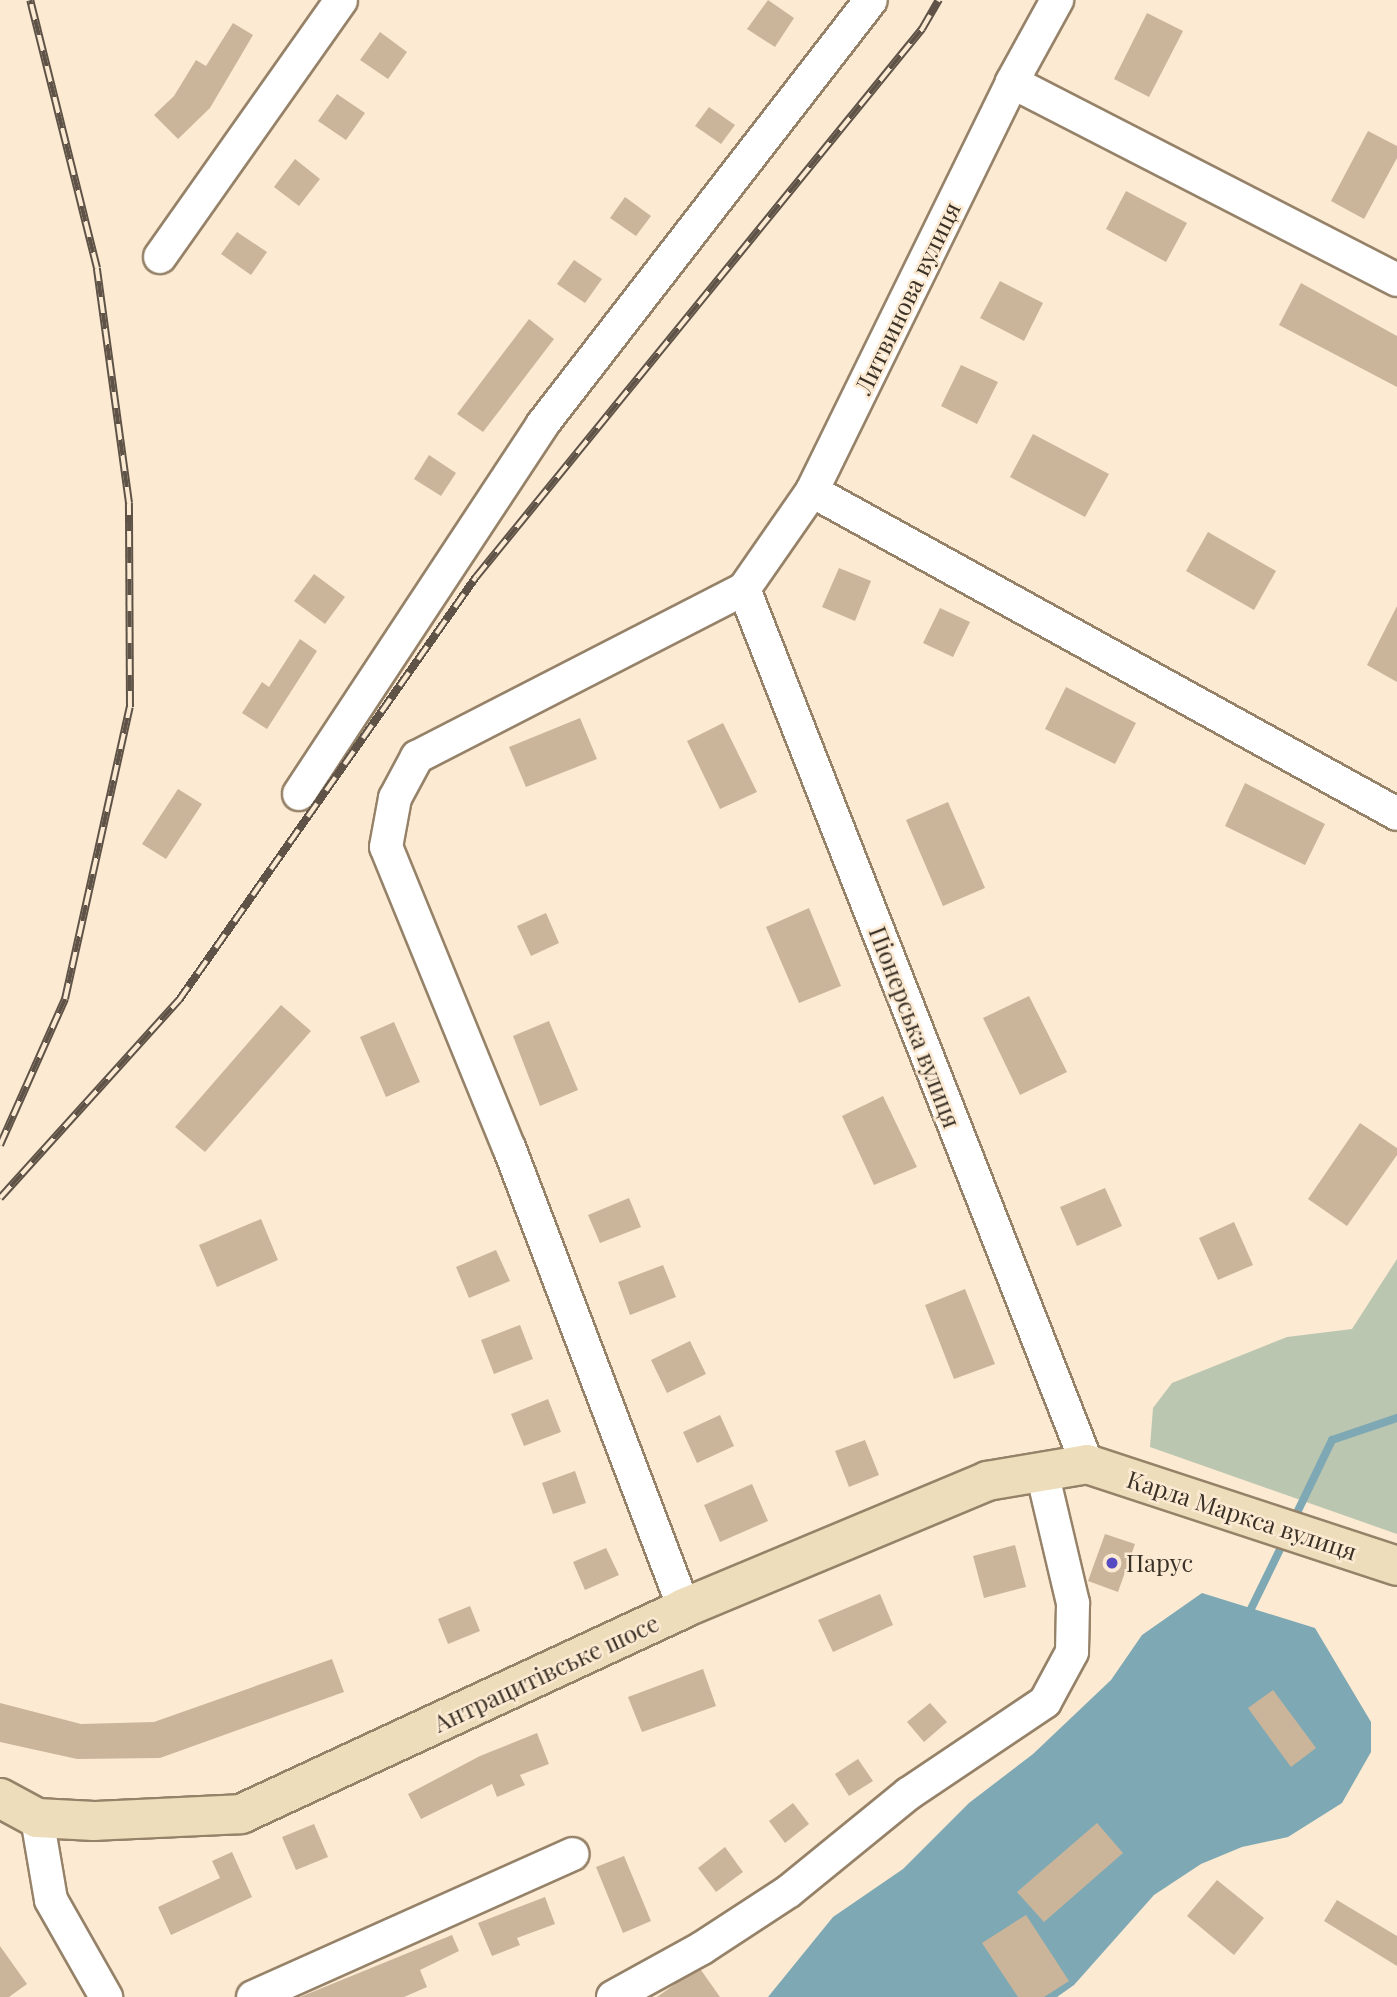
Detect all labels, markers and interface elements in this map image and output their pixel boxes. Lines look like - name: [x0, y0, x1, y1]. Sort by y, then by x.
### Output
- street label: Литвинова вулиця: [848, 197, 966, 399]
- street label: Піонерська вулиця: [863, 922, 967, 1132]
- street label: Карла Маркса вулиця: [1123, 1464, 1361, 1566]
- place label: Парус: [1126, 1549, 1193, 1577]
- marker: Парус: [1104, 1555, 1120, 1571]
- street label: Антрацитівське шосе: [429, 1608, 663, 1738]

